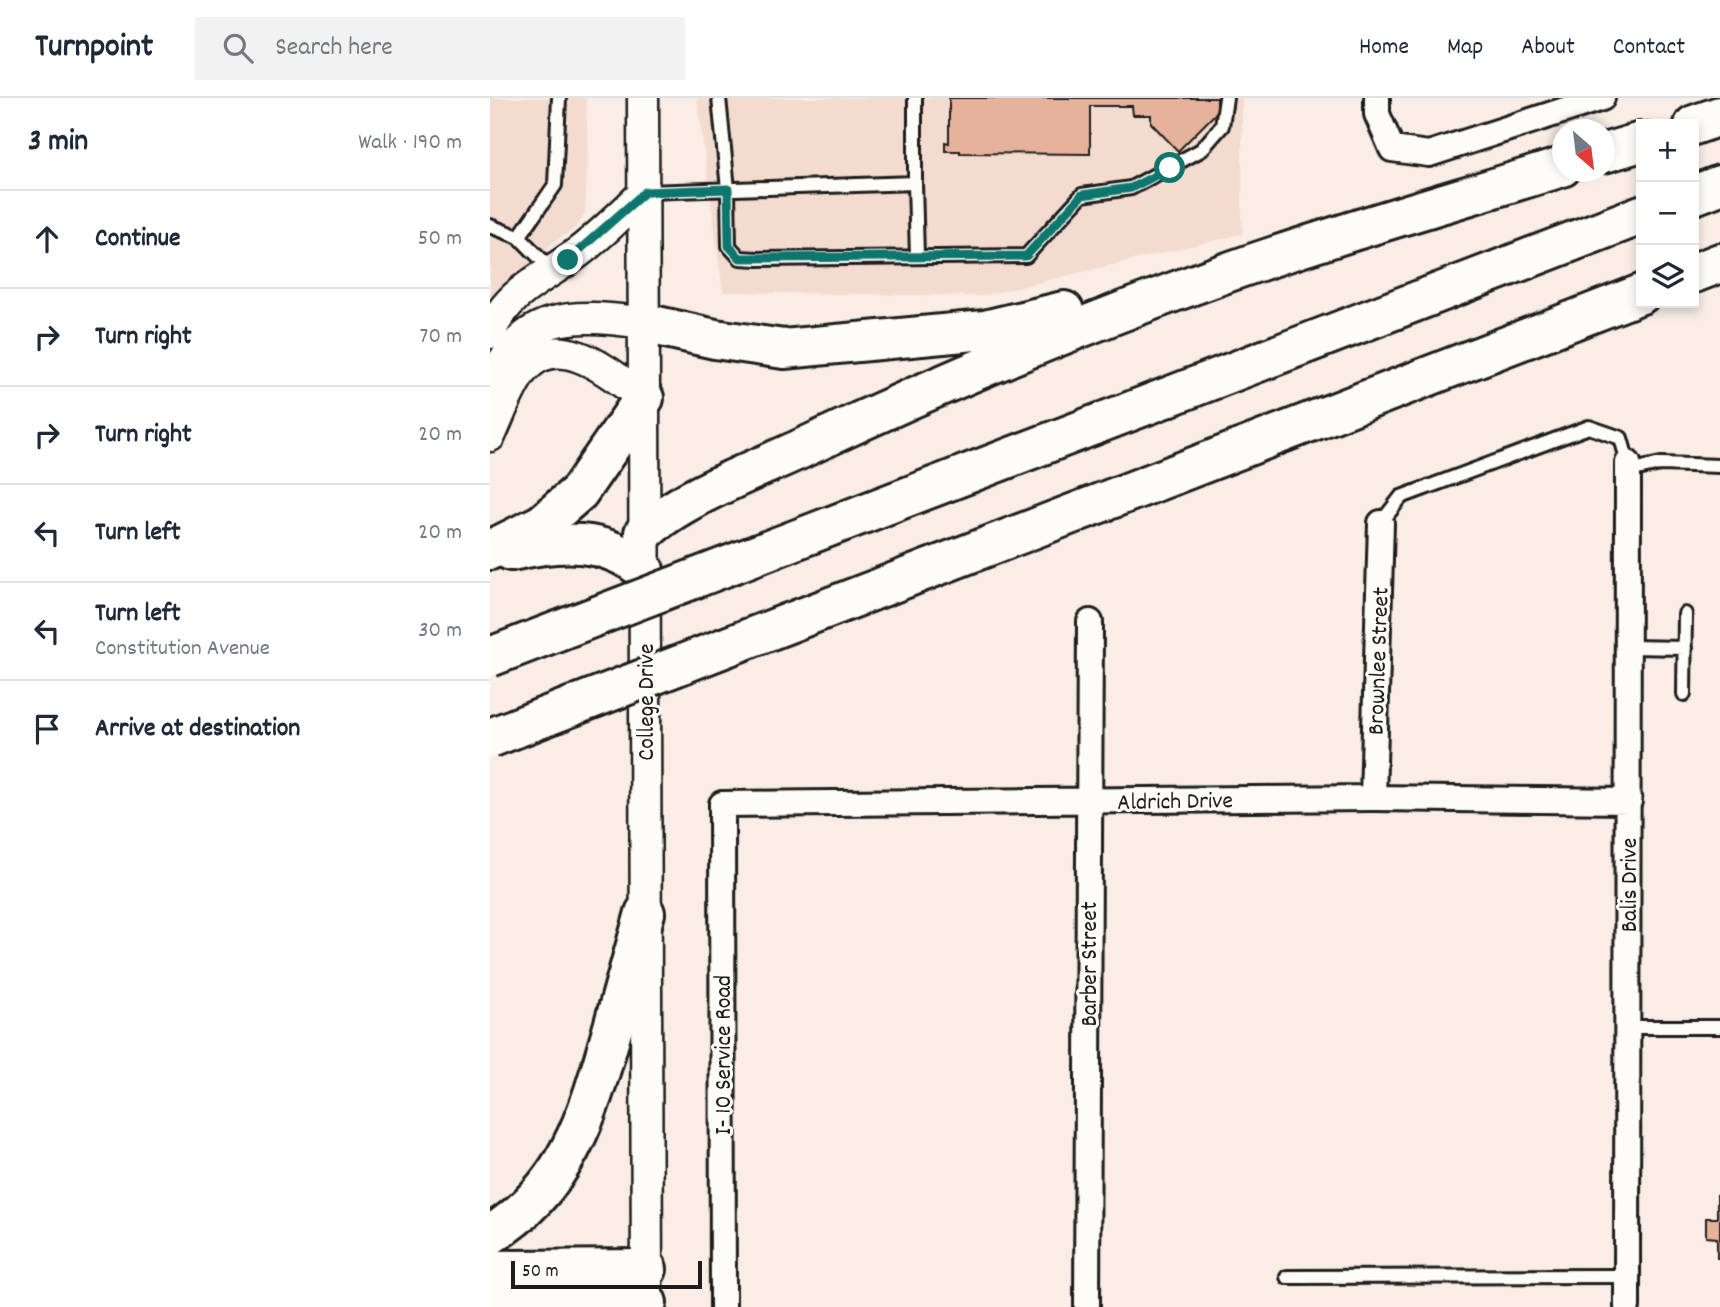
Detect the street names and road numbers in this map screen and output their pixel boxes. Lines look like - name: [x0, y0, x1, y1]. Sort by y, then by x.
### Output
- street label: Brownlee Street: [1360, 586, 1400, 736]
- street label: College Drive: [631, 643, 665, 761]
- street label: Aldrich Drive: [1117, 785, 1233, 821]
- street label: Balis Drive: [1614, 838, 1648, 932]
- street label: Barber Street: [1074, 901, 1108, 1027]
- street label: I- 10 Service Road: [708, 975, 742, 1135]

